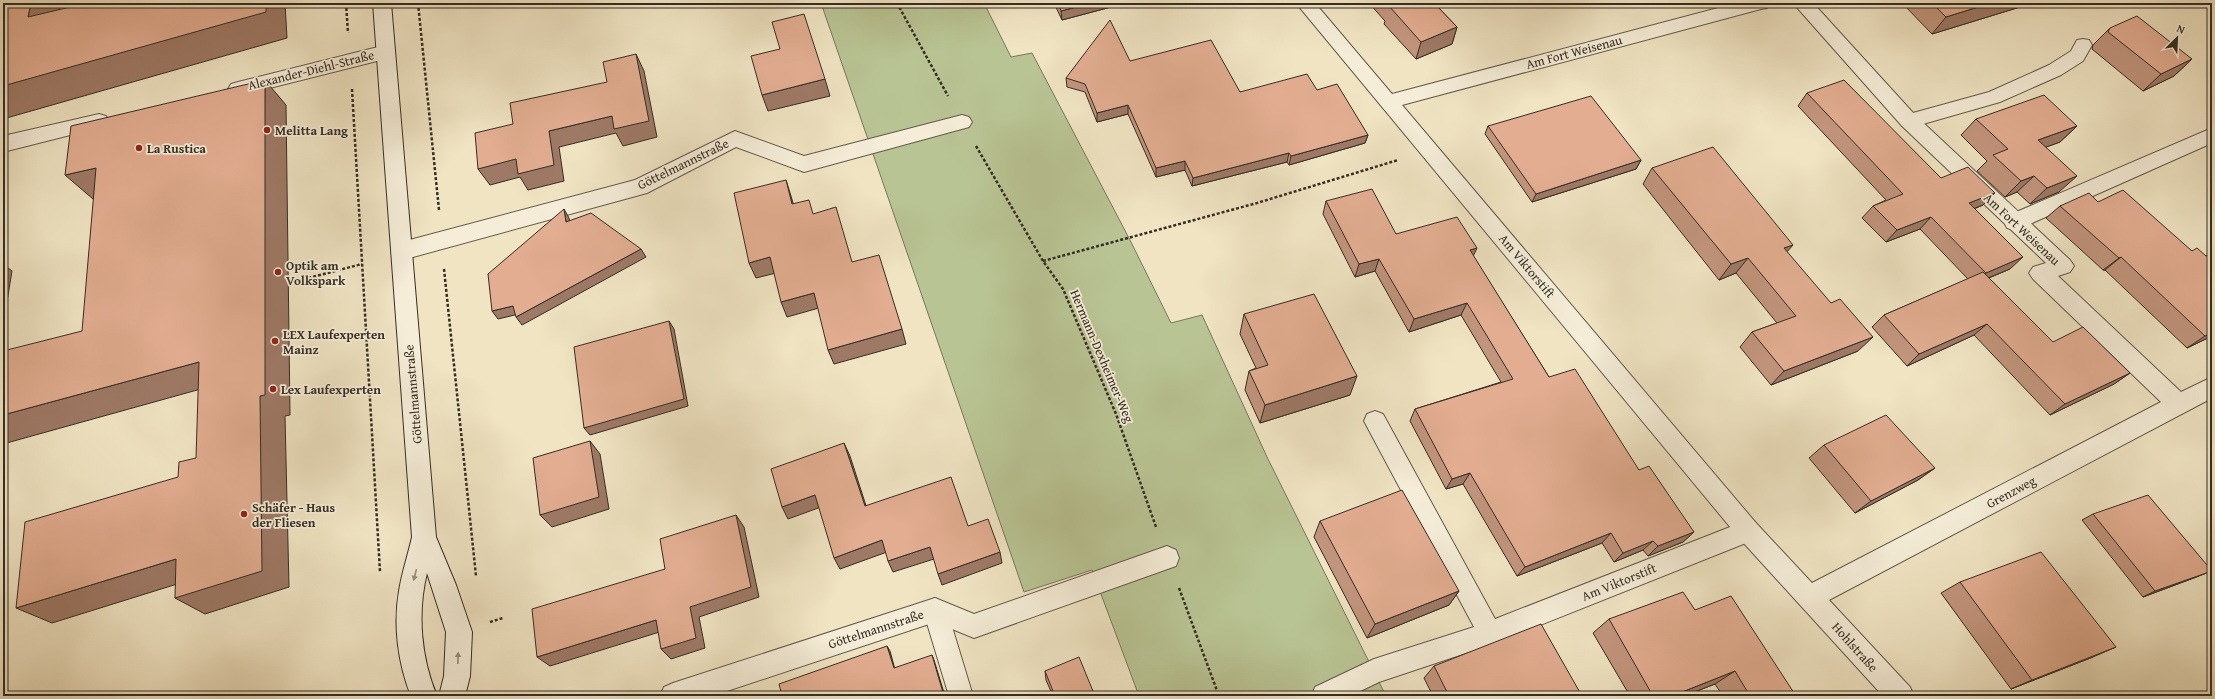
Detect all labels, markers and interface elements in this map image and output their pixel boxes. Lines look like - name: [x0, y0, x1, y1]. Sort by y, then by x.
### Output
- north arrow: [2157, 18, 2197, 58]
- text: N: [2174, 20, 2188, 38]
- street label: Am Fort Weisenau: [1524, 30, 1624, 74]
- street label: Alexander-Diehl-Straße: [246, 45, 376, 95]
- place label: Melitta Lang: [275, 121, 348, 140]
- marker: Melitta Lang: [262, 125, 272, 135]
- street label: Göttelmannstraße: [634, 134, 732, 194]
- place label: La Rustica: [147, 139, 206, 158]
- marker: La Rustica: [134, 143, 144, 153]
- street label: Am Fort Weisenau: [1979, 188, 2065, 270]
- street label: Am Viktorstift: [1494, 230, 1560, 303]
- place label: Optik am Volkspark: [286, 256, 346, 290]
- marker: Optik am Volkspark: [273, 267, 283, 277]
- street label: Hermann-Dexheimer-Weg: [1065, 286, 1139, 426]
- place label: LEX Laufexperten Mainz: [283, 325, 385, 359]
- marker: LEX Laufexperten Mainz: [270, 336, 280, 346]
- street label: Göttelmannstraße: [399, 344, 427, 444]
- place label: Lex Laufexperten: [281, 380, 381, 399]
- marker: Lex Laufexperten: [268, 384, 278, 394]
- street label: Grenzweg: [1983, 471, 2040, 513]
- place label: Schäfer - Haus der Fliesen: [252, 498, 335, 532]
- marker: Schäfer - Haus der Fliesen: [239, 509, 249, 519]
- street label: Am Viktorstift: [1579, 558, 1660, 606]
- one-way arrow: [412, 569, 418, 581]
- street label: Göttelmannstraße: [826, 605, 926, 653]
- street label: Hohlstraße: [1828, 618, 1882, 676]
- one-way arrow: [454, 652, 461, 664]

